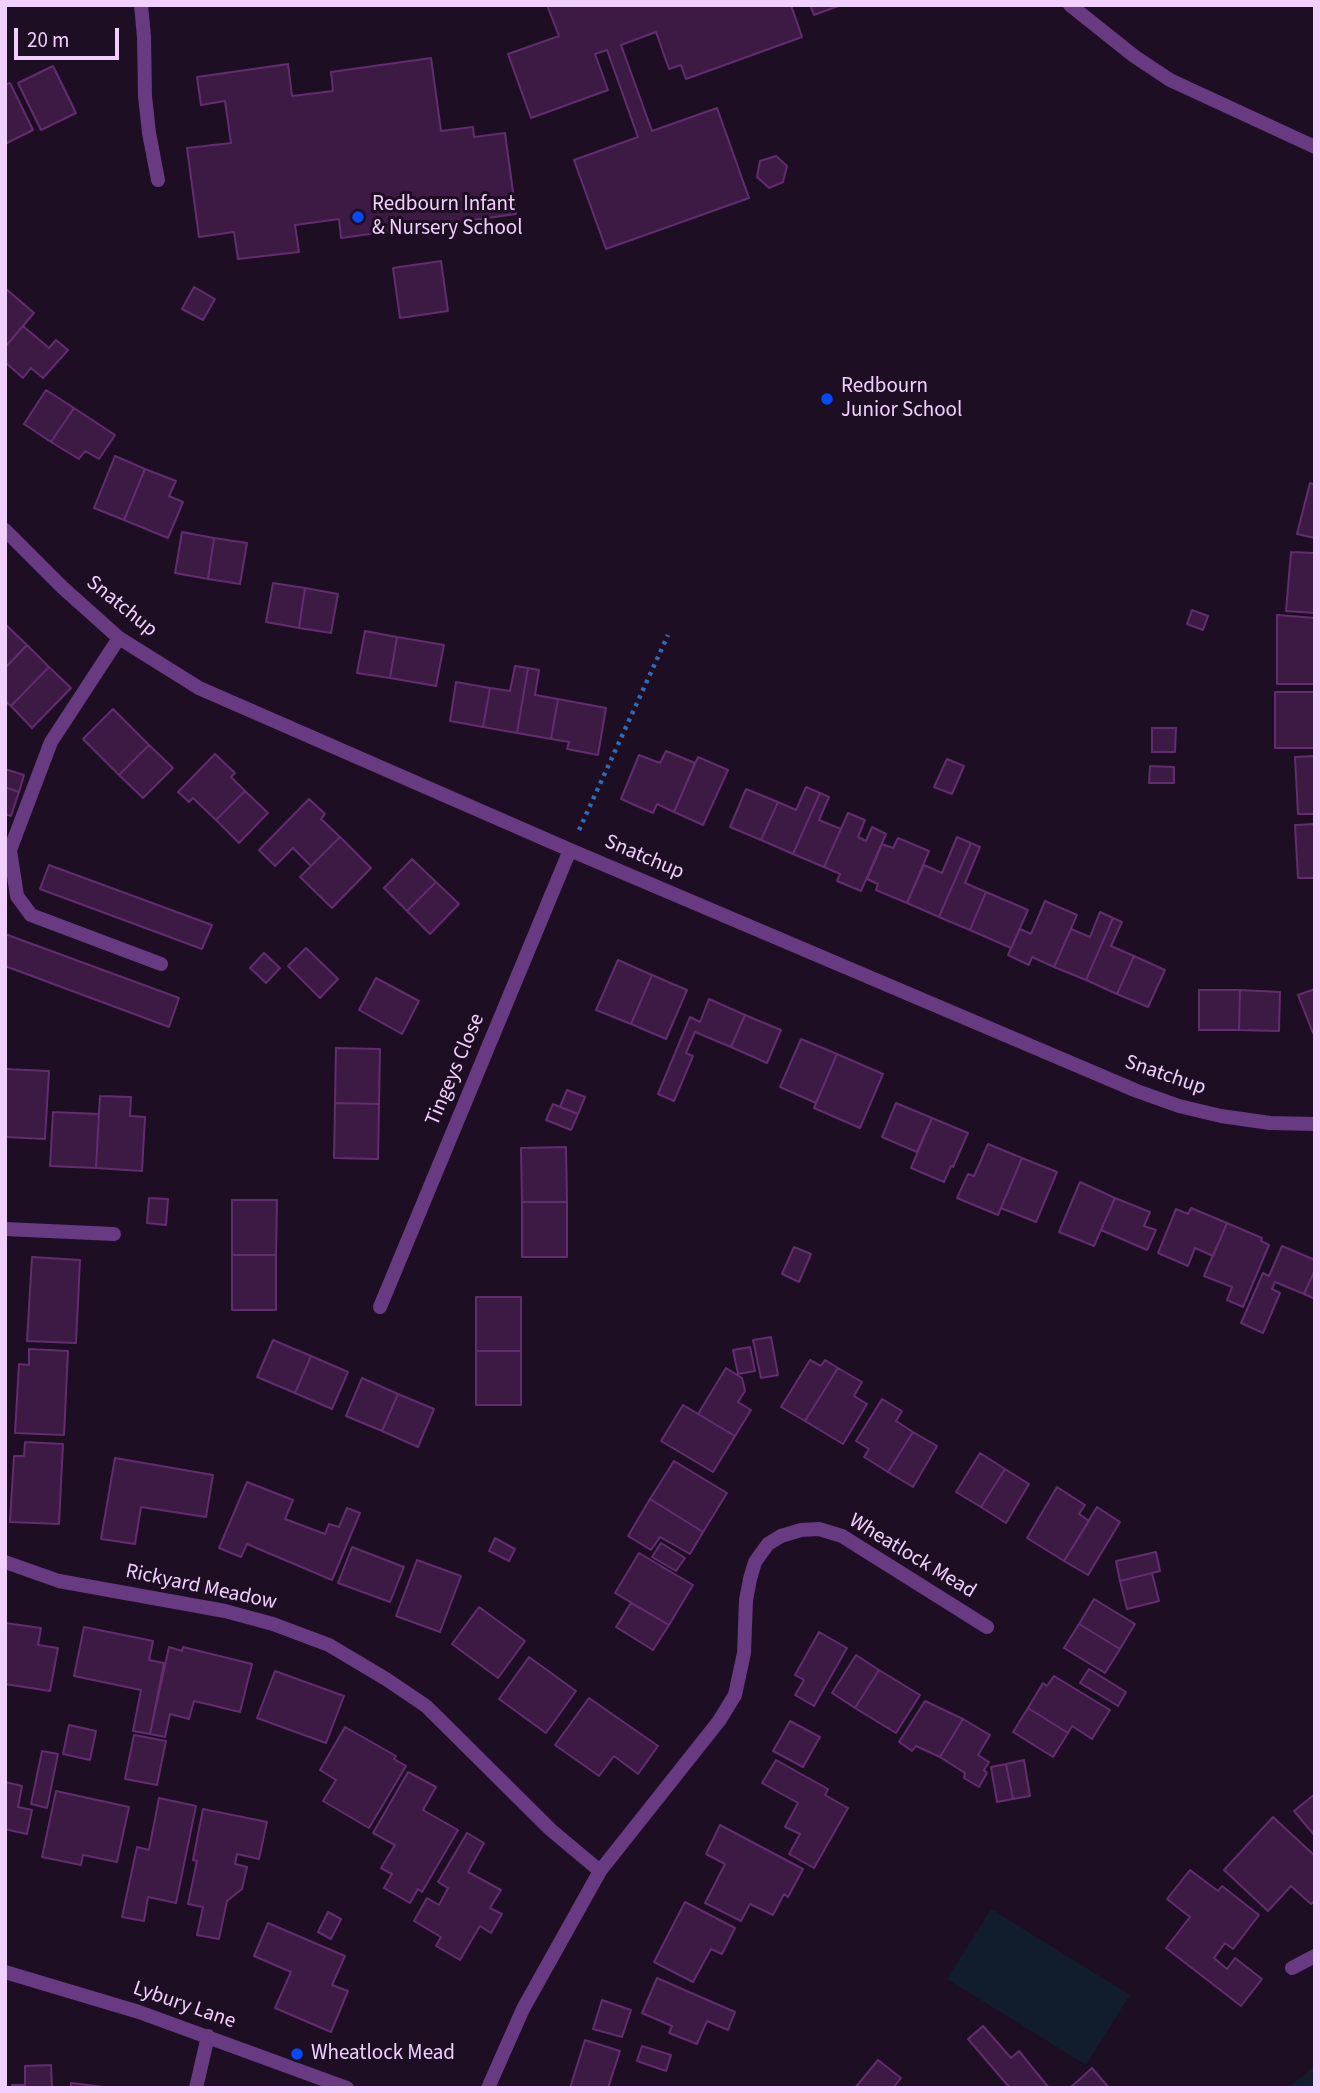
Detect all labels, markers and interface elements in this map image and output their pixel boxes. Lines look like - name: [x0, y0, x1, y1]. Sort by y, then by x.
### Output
- scale bar: [18, 14, 122, 58]
- text: 20 m: [27, 25, 69, 55]
- place label: Redbourn Infant & Nursery School: [372, 192, 523, 242]
- marker: Redbourn Infant & Nursery School: [350, 209, 366, 225]
- place label: Redbourn Junior School: [841, 374, 962, 424]
- marker: Redbourn Junior School: [819, 391, 835, 407]
- street label: Snatchup: [80, 571, 162, 643]
- street label: Snatchup: [600, 830, 688, 886]
- street label: Tingeys Close: [421, 1010, 491, 1130]
- street label: Snatchup: [1121, 1050, 1209, 1102]
- street label: Wheatlock Mead: [844, 1509, 980, 1605]
- street label: Rickyard Meadow: [123, 1560, 279, 1616]
- street label: Lybury Lane: [129, 1977, 239, 2035]
- place label: Wheatlock Mead: [311, 2041, 455, 2067]
- marker: Wheatlock Mead: [289, 2046, 305, 2062]

